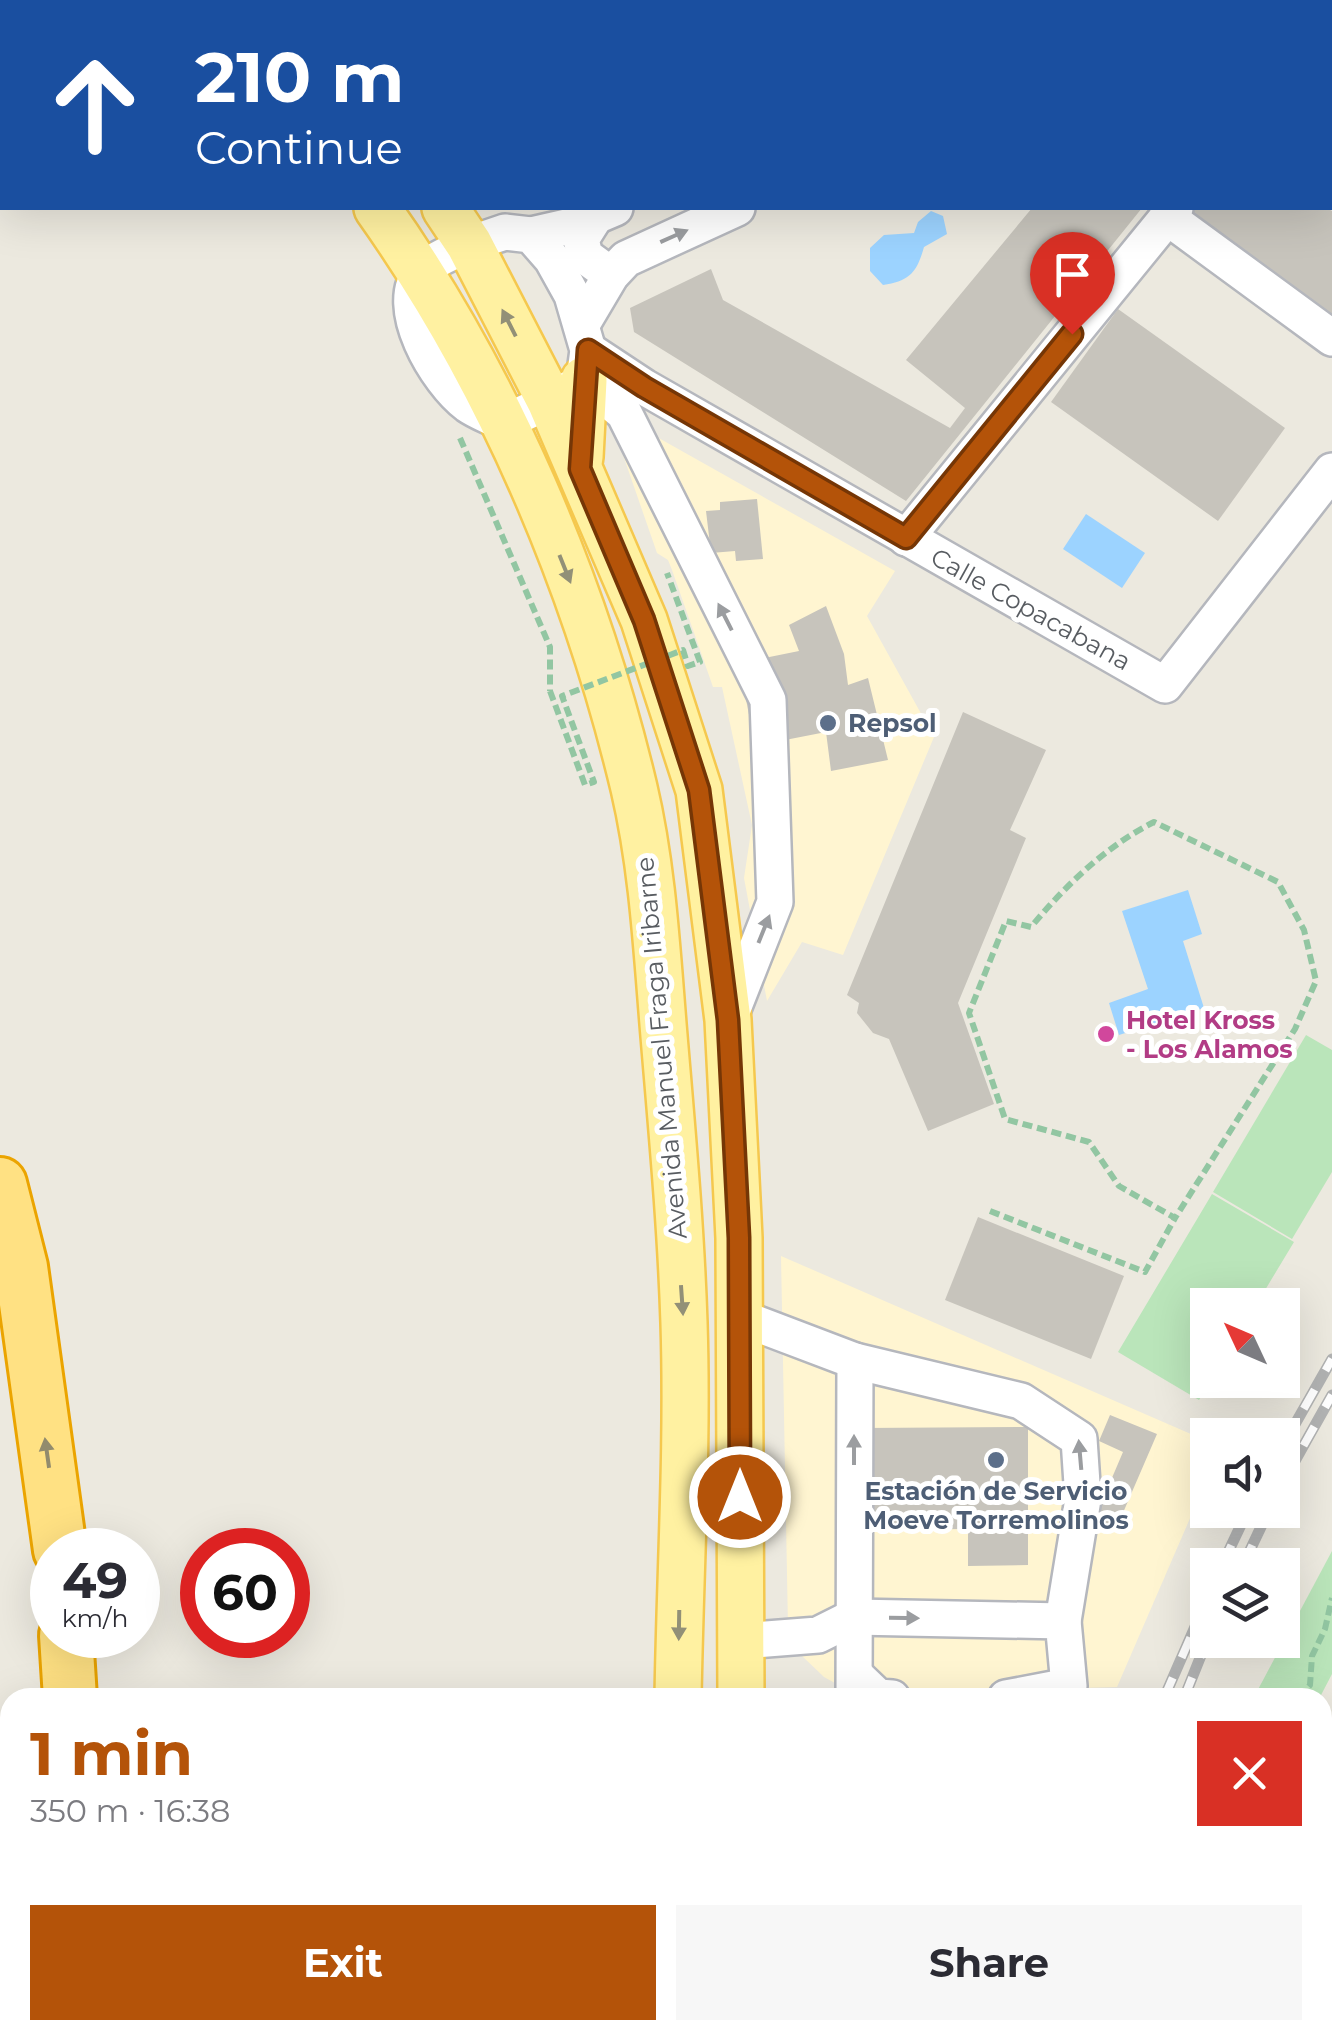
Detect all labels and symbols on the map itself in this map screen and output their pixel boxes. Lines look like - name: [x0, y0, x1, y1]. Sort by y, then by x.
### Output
- one-way arrow: [660, 227, 689, 244]
- pin: [1030, 232, 1115, 335]
- one-way arrow: [501, 308, 518, 337]
- street label: Calle Copacabana: [926, 542, 1136, 676]
- one-way arrow: [558, 554, 574, 584]
- one-way arrow: [717, 602, 734, 631]
- place label: Repsol: [848, 708, 937, 738]
- marker: Repsol: [817, 712, 839, 734]
- street label: Avenida Manuel Fraga Iribarne: [629, 856, 693, 1240]
- one-way arrow: [757, 914, 772, 944]
- place label: Hotel Kross - Los Alamos: [1126, 1005, 1293, 1064]
- marker: Hotel Kross - Los Alamos: [1095, 1023, 1117, 1045]
- one-way arrow: [675, 1285, 691, 1317]
- north arrow: [1190, 1288, 1300, 1398]
- one-way arrow: [847, 1433, 863, 1465]
- one-way arrow: [39, 1437, 55, 1469]
- one-way arrow: [1071, 1439, 1087, 1471]
- position arrow: [688, 1445, 792, 1549]
- marker: Estación de Servicio Moeve Torremolinos: [985, 1449, 1007, 1471]
- place label: Estación de Servicio Moeve Torremolinos: [863, 1476, 1129, 1535]
- speed limit sign: 60: [180, 1528, 310, 1658]
- one-way arrow: [671, 1610, 687, 1642]
- one-way arrow: [888, 1611, 920, 1627]

